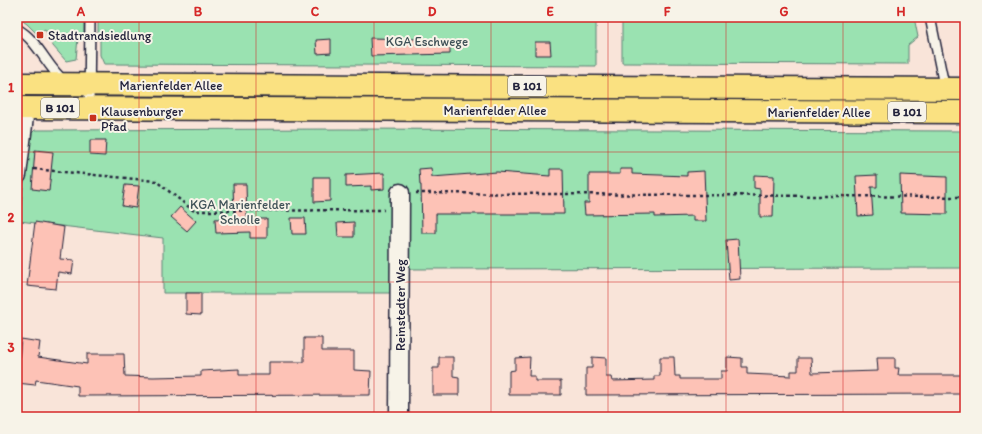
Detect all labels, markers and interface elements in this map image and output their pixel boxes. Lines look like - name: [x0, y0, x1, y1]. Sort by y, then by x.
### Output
- text: A: [76, 4, 86, 19]
- text: B: [194, 4, 203, 19]
- text: C: [311, 4, 320, 19]
- text: D: [428, 4, 437, 19]
- text: E: [546, 4, 554, 19]
- text: F: [664, 4, 671, 19]
- text: G: [780, 4, 789, 19]
- text: H: [897, 4, 906, 19]
- place label: Stadtrandsiedlung: [48, 28, 152, 43]
- marker: Stadtrandsiedlung: [35, 30, 45, 40]
- park label: KGA Eschwege: [386, 34, 468, 49]
- road number: B 101: [508, 76, 546, 96]
- street label: Marienfelder Allee: [120, 78, 222, 93]
- text: 1: [8, 80, 14, 95]
- road number: B 101: [41, 98, 79, 118]
- road number: B 101: [888, 102, 926, 122]
- street label: Marienfelder Allee: [444, 103, 546, 118]
- place label: Klausenburger Pfad: [101, 104, 184, 134]
- street label: Marienfelder Allee: [768, 105, 870, 120]
- marker: Klausenburger Pfad: [88, 113, 98, 123]
- park label: KGA Marienfelder Scholle: [190, 197, 291, 227]
- text: 2: [8, 210, 15, 225]
- street label: Reinstedter Weg: [393, 259, 408, 351]
- text: 3: [7, 340, 15, 355]

